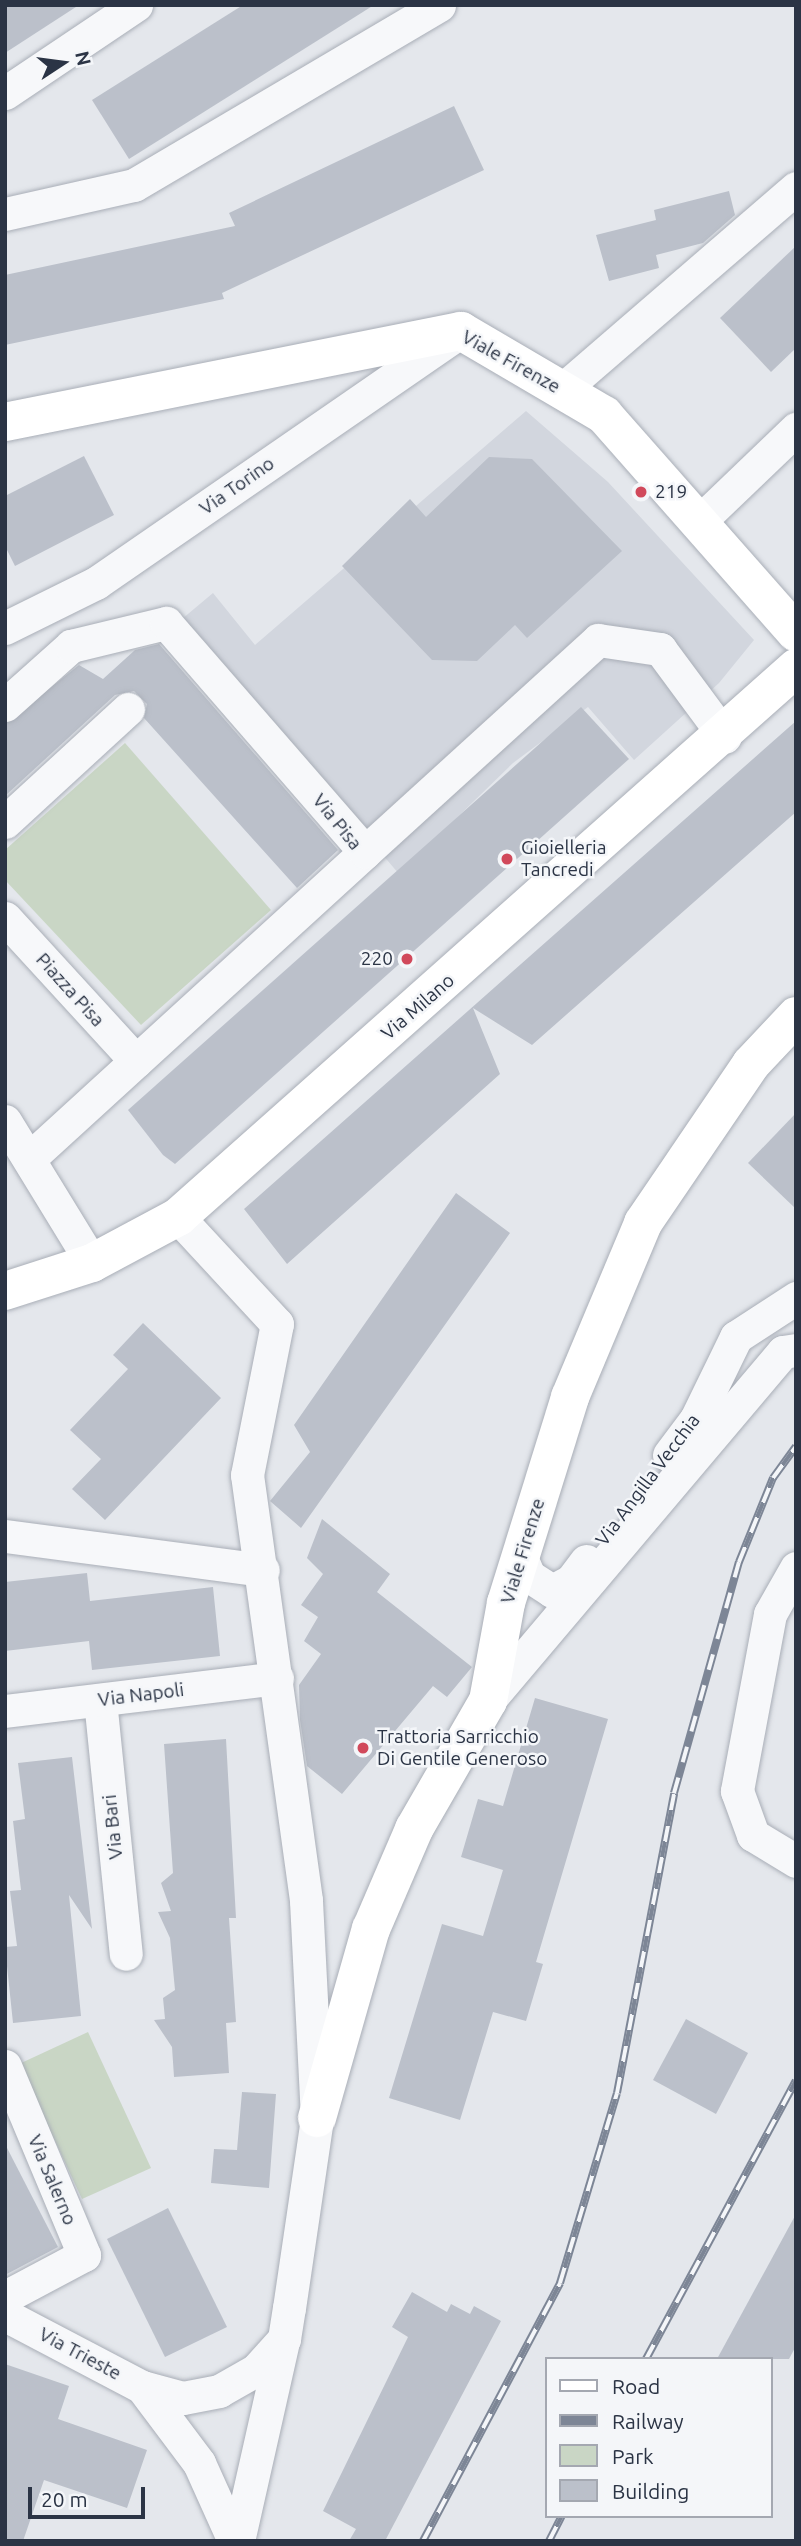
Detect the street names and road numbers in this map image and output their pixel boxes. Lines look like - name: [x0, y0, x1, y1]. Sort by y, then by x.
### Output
- street label: Viale Firenze: [458, 326, 564, 398]
- street label: Via Torino: [195, 452, 279, 520]
- street label: Via Pisa: [308, 789, 366, 855]
- street label: Piazza Pisa: [31, 948, 109, 1032]
- street label: Via Milano: [377, 969, 459, 1045]
- street label: Via Angilla Vecchia: [591, 1410, 705, 1550]
- street label: Viale Firenze: [496, 1496, 550, 1606]
- street label: Via Napoli: [97, 1678, 185, 1712]
- street label: Via Bari: [98, 1793, 128, 1861]
- street label: Via Salerno: [23, 2131, 81, 2229]
- street label: Via Trieste: [35, 2323, 125, 2385]

